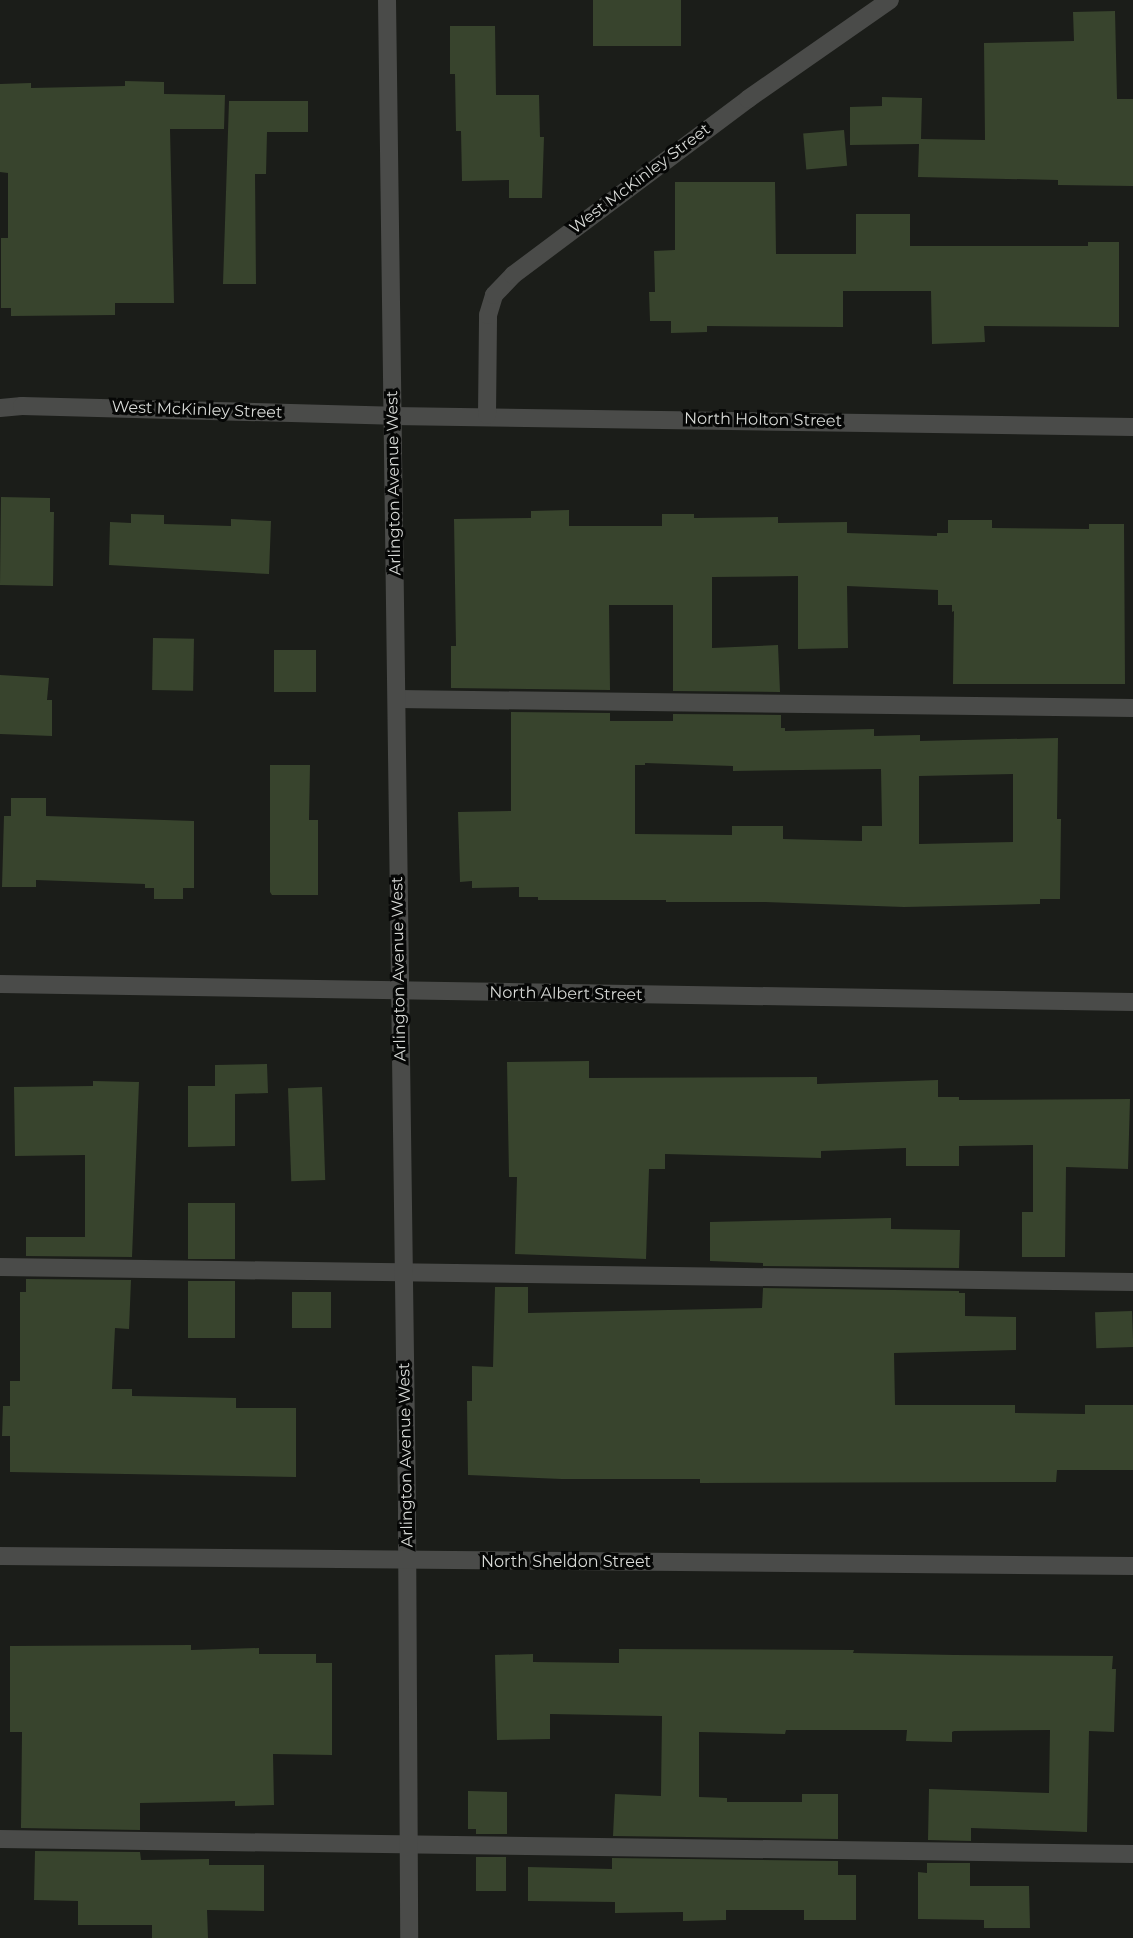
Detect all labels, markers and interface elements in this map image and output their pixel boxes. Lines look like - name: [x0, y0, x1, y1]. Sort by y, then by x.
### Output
- street label: West McKinley Street: [566, 120, 714, 238]
- street label: Arlington Avenue West: [383, 390, 405, 576]
- street label: West McKinley Street: [111, 397, 283, 423]
- street label: North Holton Street: [684, 409, 842, 431]
- street label: Arlington Avenue West: [388, 876, 410, 1062]
- street label: North Albert Street: [489, 983, 643, 1005]
- street label: Arlington Avenue West: [395, 1362, 417, 1548]
- street label: North Sheldon Street: [481, 1552, 651, 1572]

